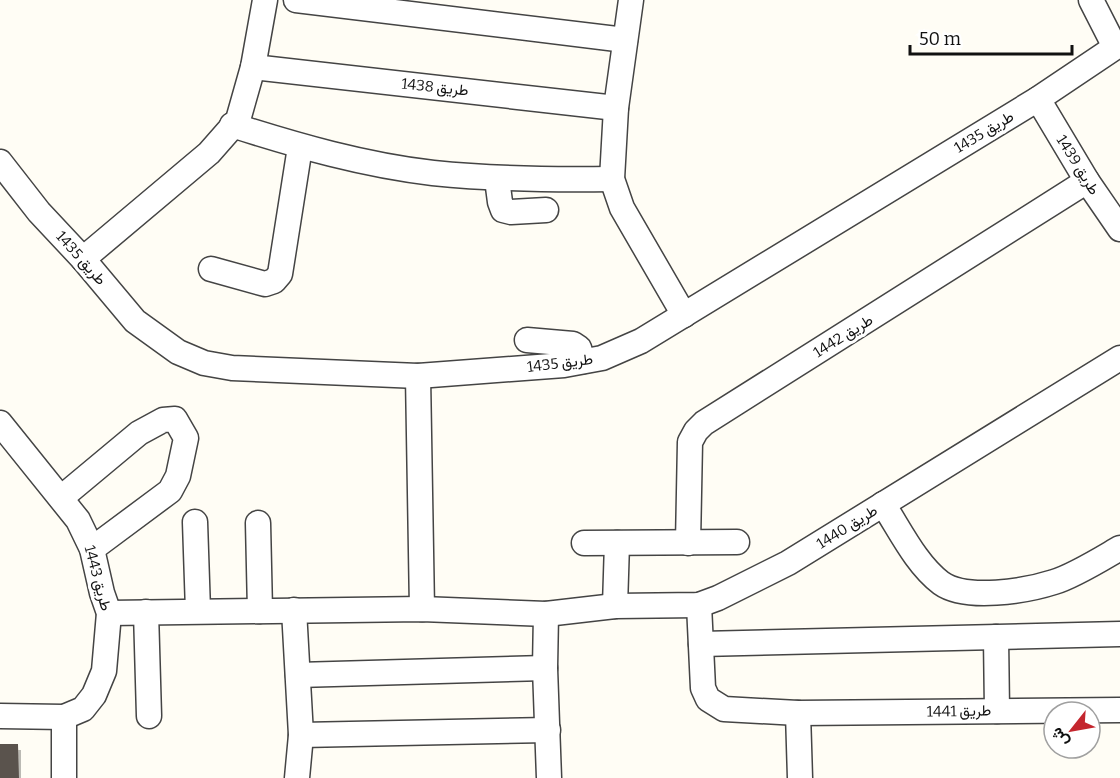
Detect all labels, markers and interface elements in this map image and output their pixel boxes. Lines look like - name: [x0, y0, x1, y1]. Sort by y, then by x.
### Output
- scale bar: [910, 18, 1072, 56]
- text: 50 m: [919, 28, 961, 50]
- street label: طريق 1438: [401, 75, 470, 100]
- street label: طريق 1435: [951, 107, 1018, 158]
- street label: طريق 1439: [1052, 132, 1104, 199]
- street label: طريق 1435: [51, 227, 110, 289]
- street label: طريق 1442: [810, 311, 877, 362]
- street label: طريق 1435: [526, 350, 594, 377]
- street label: طريق 1440: [813, 501, 881, 554]
- street label: طريق 1443: [80, 543, 115, 613]
- north arrow: [1042, 700, 1102, 760]
- street label: طريق 1441: [927, 701, 992, 722]
- text: ش: [1046, 724, 1073, 751]

